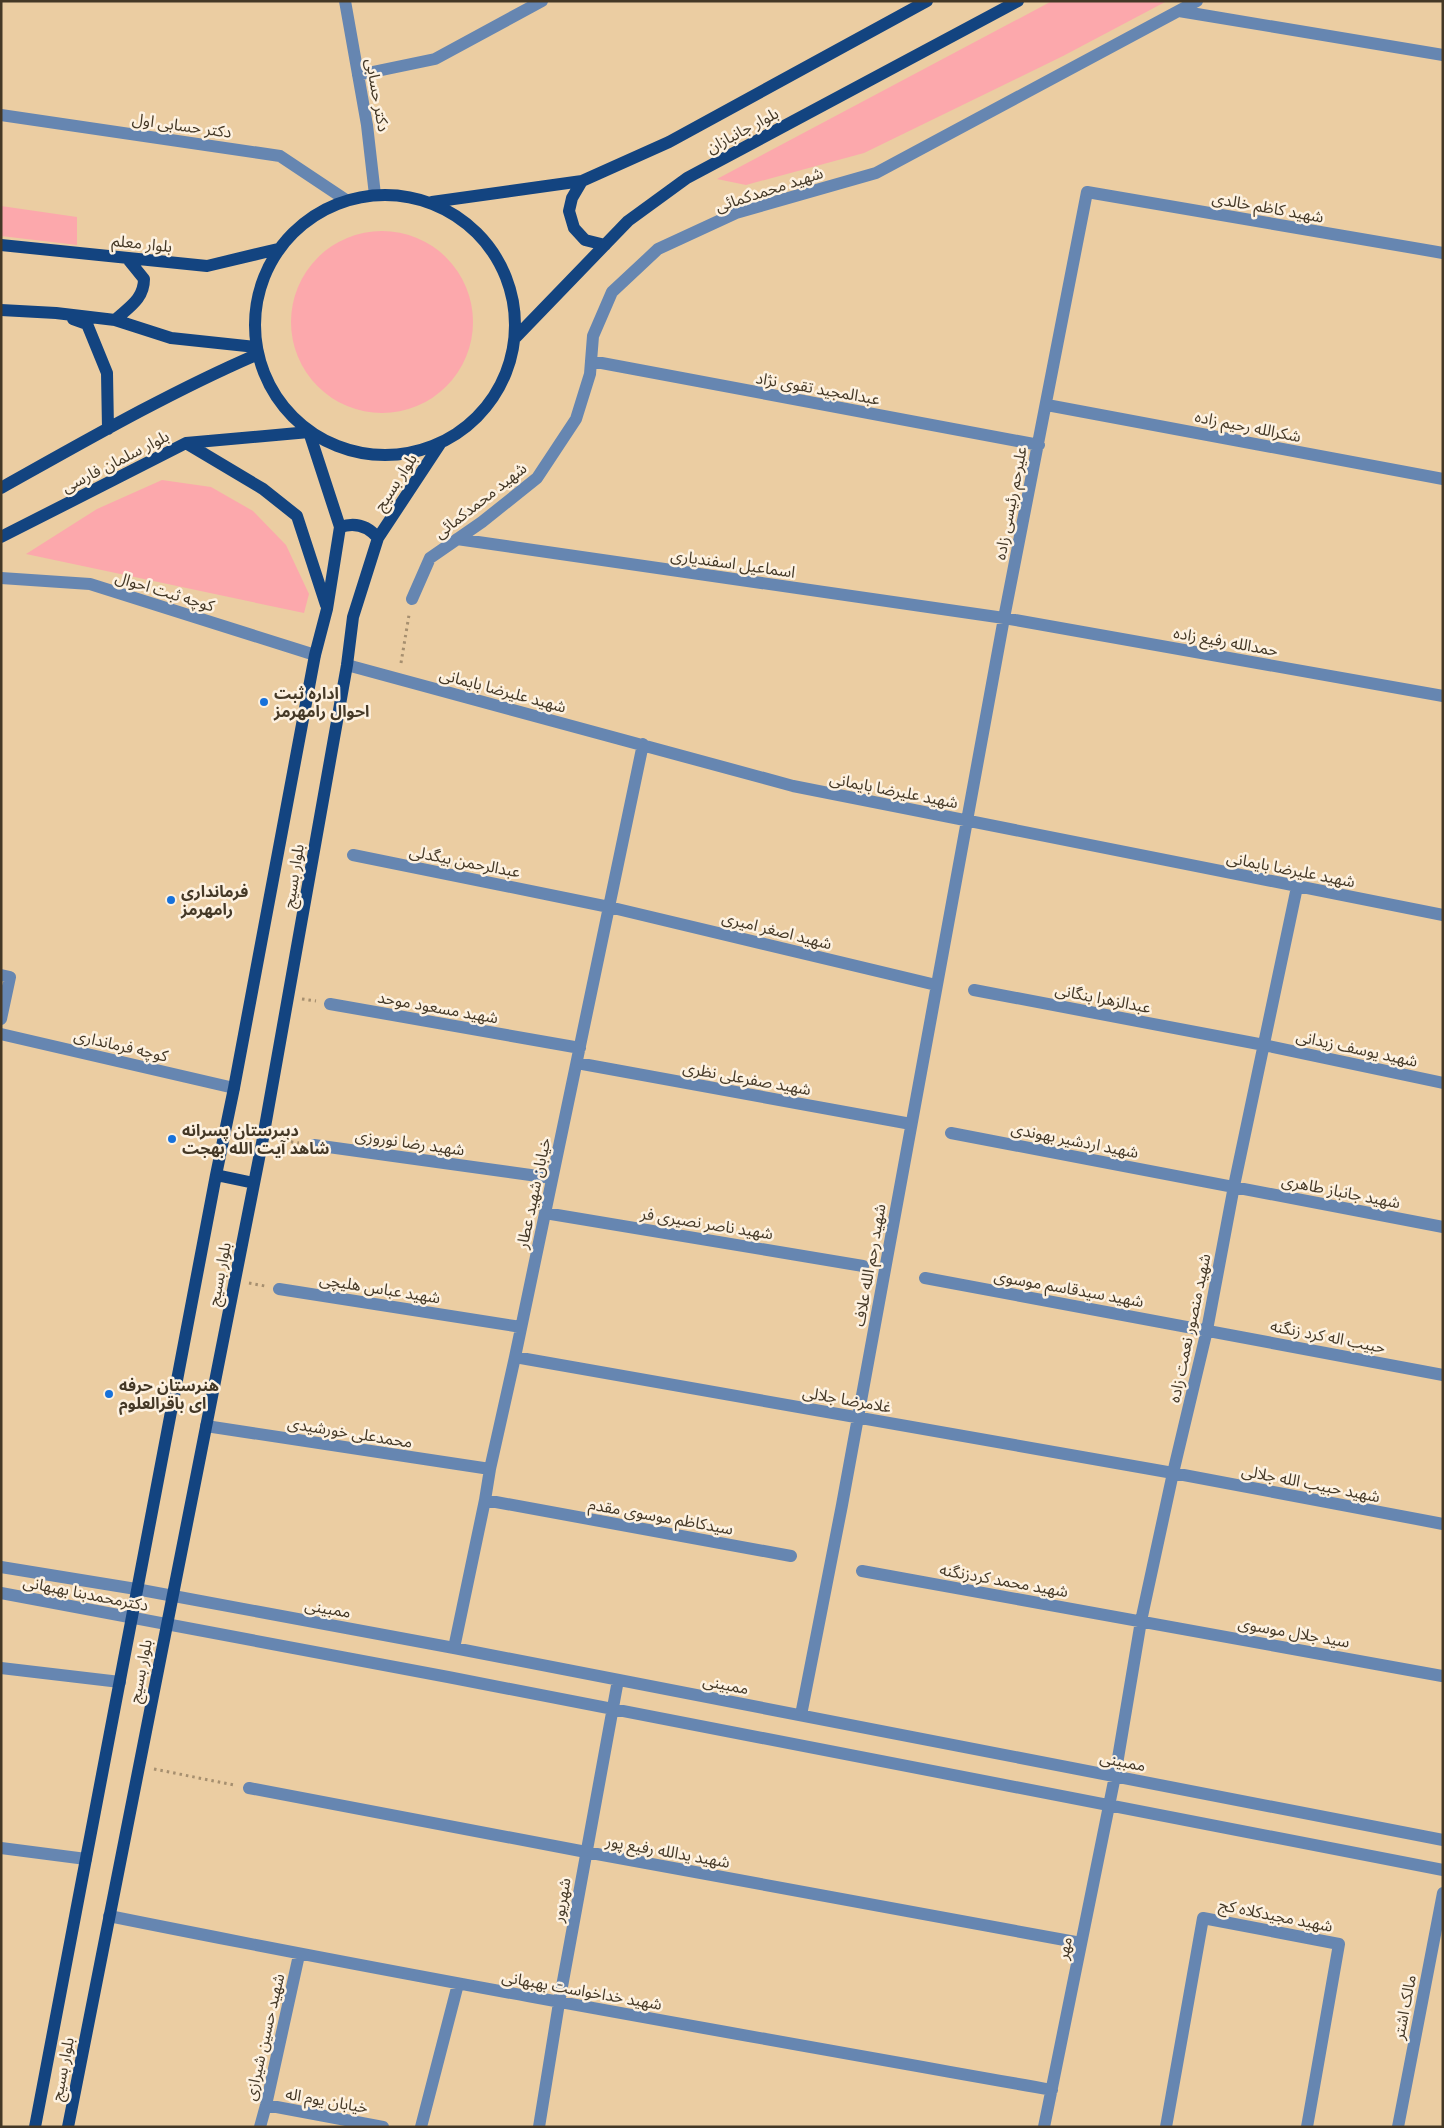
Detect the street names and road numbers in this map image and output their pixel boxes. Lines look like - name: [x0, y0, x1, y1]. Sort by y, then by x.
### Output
- street label: دکتر حسابی: [361, 57, 395, 133]
- street label: بلوار جانبازان: [702, 102, 782, 158]
- street label: دکتر حسابی اول: [131, 107, 233, 143]
- street label: شهید محمدکمائی: [712, 161, 826, 217]
- street label: شهید کاظم خالدی: [1210, 186, 1326, 230]
- street label: بلوار معلم: [110, 229, 173, 259]
- street label: عبدالمجید تقوی نژاد: [754, 366, 882, 410]
- street label: شکرالله رحیم زاده: [1193, 405, 1303, 449]
- street label: بلوار سلمان فارسی: [58, 424, 172, 498]
- street label: علیرحم رئیسی زاده: [988, 444, 1034, 562]
- street label: بلوار بسیج: [368, 449, 423, 516]
- street label: شهید محمدکمائی: [429, 457, 531, 543]
- street label: اسماعیل اسفندیاری: [669, 543, 797, 583]
- street label: کوچه ثبت احوال: [113, 565, 218, 617]
- street label: حمدالله رفیع زاده: [1172, 621, 1280, 663]
- street label: شهید علیرضا بایمانی: [437, 662, 569, 718]
- street label: شهید علیرضا بایمانی: [828, 767, 960, 813]
- street label: عبدالرحمن بیگدلی: [408, 839, 522, 883]
- street label: بلوار بسیج: [277, 842, 311, 910]
- street label: شهید علیرضا بایمانی: [1225, 846, 1357, 892]
- street label: شهید اصغر امیری: [720, 906, 834, 954]
- street label: عبدالزهرا بنگانی: [1053, 978, 1153, 1018]
- street label: شهید مسعود موحد: [376, 986, 500, 1028]
- street label: کوچه فرمانداری: [72, 1024, 171, 1067]
- street label: شهید یوسف زیدانی: [1294, 1024, 1420, 1072]
- street label: شهید صفرعلی نظری: [681, 1056, 813, 1100]
- street label: شهید اردشیر بهوندی: [1009, 1117, 1141, 1163]
- street label: شهید رضا نوروزی: [354, 1123, 466, 1161]
- street label: خیابان شهید عطار: [510, 1136, 555, 1251]
- street label: شهید جانباز طاهری: [1280, 1169, 1402, 1213]
- street label: شهید ناصر نصیری فر: [638, 1201, 775, 1244]
- street label: شهید رحم الله علاف: [847, 1202, 893, 1328]
- street label: بلوار بسیج: [202, 1240, 238, 1308]
- street label: شهید منصور نعمت زاده: [1162, 1251, 1216, 1405]
- street label: شهید سیدقاسم موسوی: [992, 1264, 1146, 1314]
- street label: شهید عباس هلیچی: [318, 1268, 442, 1308]
- street label: حبیب اله کرد زنگنه: [1268, 1314, 1388, 1358]
- street label: غلامرضا جلالی: [801, 1380, 893, 1418]
- street label: محمدعلی خورشیدی: [286, 1411, 414, 1453]
- street label: شهید حبیب الله جلالی: [1240, 1459, 1382, 1507]
- street label: سیدکاظم موسوی مقدم: [587, 1492, 735, 1542]
- street label: شهید محمد کردزنگنه: [938, 1558, 1070, 1602]
- street label: دکترمحمدبنا بهبهانی: [21, 1570, 151, 1616]
- street label: ممبینی: [303, 1593, 353, 1623]
- street label: سید جلال موسوی: [1236, 1611, 1352, 1653]
- street label: بلوار بسیج: [123, 1637, 159, 1705]
- street label: ممبینی: [701, 1669, 751, 1699]
- street label: ممبینی: [1098, 1746, 1148, 1776]
- street label: شهید یدالله رفیع پور: [603, 1829, 732, 1875]
- street label: شهریور: [546, 1876, 576, 1925]
- street label: شهید مجیدکلاه کج: [1217, 1893, 1335, 1939]
- street label: مهر: [1051, 1935, 1077, 1962]
- street label: شهید خداخواست بهبهانی: [500, 1965, 664, 2015]
- street label: شهید حسین شیرازی: [239, 1971, 289, 2103]
- street label: مالک اشتر: [1387, 1973, 1421, 2042]
- street label: بلوار بسیج: [45, 2035, 81, 2103]
- street label: خیابان یوم اله: [284, 2082, 370, 2120]

